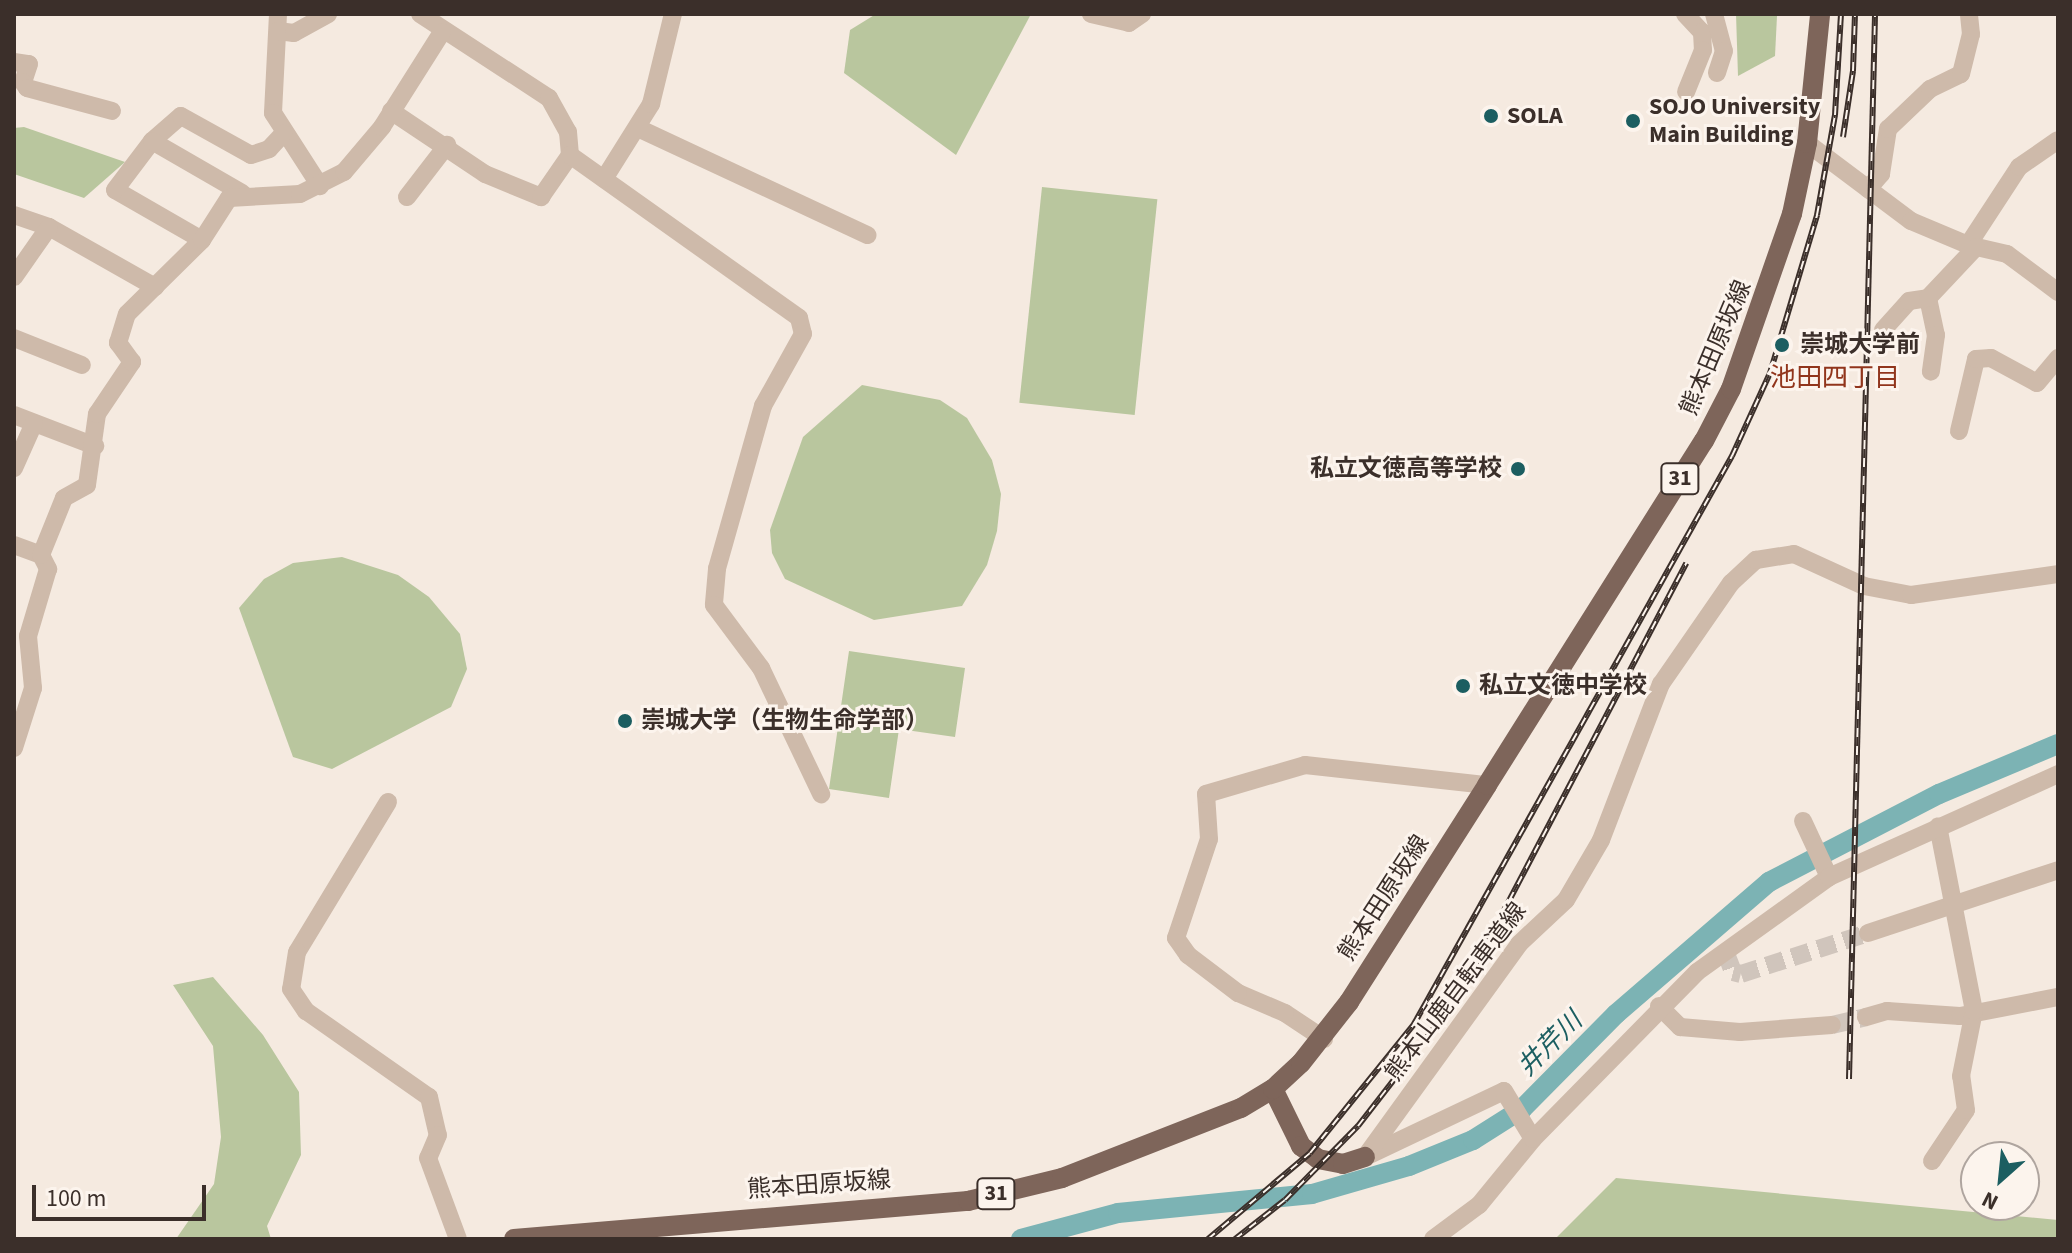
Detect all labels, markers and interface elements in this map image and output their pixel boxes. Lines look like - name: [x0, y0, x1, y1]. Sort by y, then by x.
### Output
- place label: SOJO University Main Building: [1649, 93, 1820, 149]
- place label: SOLA: [1507, 102, 1563, 130]
- marker: SOLA: [1482, 107, 1500, 125]
- marker: SOJO University Main Building: [1624, 112, 1642, 130]
- street label: 熊本田原坂線: [1675, 276, 1757, 420]
- place label: 崇城大学前: [1800, 331, 1920, 359]
- marker: 崇城大学前: [1771, 334, 1793, 356]
- district label: 池田四丁目: [1770, 362, 1900, 394]
- place label: 私立文徳高等学校: [1310, 455, 1502, 483]
- marker: 私立文徳高等学校: [1509, 460, 1527, 478]
- road number: 31: [1660, 461, 1700, 497]
- place label: 私立文徳中学校: [1479, 672, 1647, 700]
- marker: 私立文徳中学校: [1454, 677, 1472, 695]
- place label: 崇城大学（生物生命学部）: [641, 707, 929, 735]
- marker: 崇城大学（生物生命学部）: [616, 712, 634, 730]
- street label: 熊本田原坂線: [1333, 830, 1435, 966]
- street label: 熊本山鹿自転車道線: [1380, 897, 1532, 1087]
- water label: 井芹川: [1511, 1005, 1589, 1083]
- north arrow: [1960, 1141, 2040, 1221]
- street label: 熊本田原坂線: [746, 1166, 892, 1204]
- scale bar: [36, 1169, 210, 1219]
- road number: 31: [976, 1176, 1016, 1212]
- text: 100 m: [46, 1181, 106, 1216]
- text: N: [1976, 1183, 2004, 1218]

